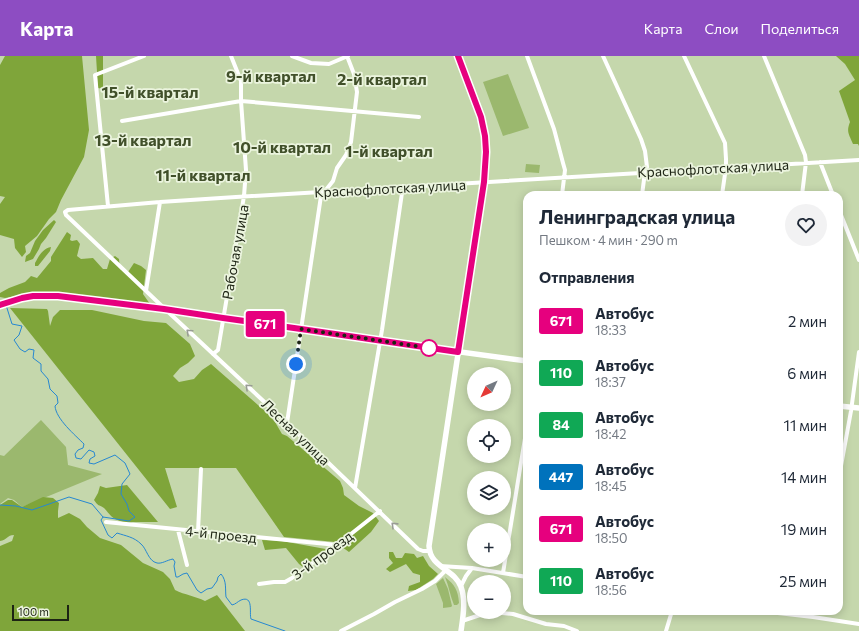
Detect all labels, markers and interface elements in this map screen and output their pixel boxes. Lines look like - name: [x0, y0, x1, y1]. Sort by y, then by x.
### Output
- text: Карта: [20, 17, 73, 40]
- text: Карта: [644, 20, 682, 37]
- text: Слои: [704, 20, 739, 37]
- text: Поделиться: [761, 20, 839, 37]
- district label: 9-й квартал: [226, 66, 316, 85]
- district label: 2-й квартал: [337, 69, 427, 88]
- district label: 15-й квартал: [102, 82, 198, 101]
- district label: 13-й квартал: [95, 130, 191, 149]
- district label: 10-й квартал: [233, 137, 331, 156]
- district label: 1-й квартал: [345, 141, 433, 160]
- street label: Краснофлотская улица: [637, 156, 789, 180]
- district label: 11-й квартал: [156, 165, 250, 184]
- street label: Краснофлотская улица: [314, 176, 466, 200]
- street label: Рабочая улица: [218, 203, 252, 301]
- button: heart: [785, 204, 827, 246]
- text: Ленинградская улица: [539, 205, 735, 228]
- text: Пешком · 4 мин · 290 m: [539, 232, 678, 248]
- text: Отправления: [539, 268, 635, 286]
- text: Автобус: [595, 304, 654, 322]
- line badge: 671: [242, 311, 288, 337]
- text: 671: [550, 312, 572, 329]
- text: 2 мин: [788, 312, 827, 330]
- text: 671: [254, 315, 276, 332]
- text: 18:33: [595, 322, 626, 338]
- one-way arrow: [186, 329, 194, 336]
- unlabelled marker: [420, 339, 438, 357]
- your location: [286, 354, 306, 374]
- text: Автобус: [595, 356, 654, 374]
- text: 110: [550, 364, 572, 381]
- text: 6 мин: [787, 364, 827, 382]
- north arrow: [467, 367, 511, 411]
- map controls: [467, 367, 511, 619]
- text: 18:37: [595, 374, 626, 390]
- one-way arrow: [246, 385, 253, 392]
- street label: Лесная улица: [258, 395, 334, 469]
- text: Автобус: [595, 408, 654, 426]
- text: 84: [552, 416, 570, 433]
- text: 11 мин: [783, 416, 827, 434]
- button: locate: [467, 419, 511, 463]
- text: 18:42: [595, 426, 626, 442]
- text: Автобус: [595, 460, 654, 478]
- text: 447: [549, 468, 573, 485]
- text: 14 мин: [781, 468, 827, 486]
- button: layers: [467, 471, 511, 515]
- text: 18:45: [595, 478, 627, 494]
- text: Автобус: [595, 512, 654, 530]
- text: 671: [550, 520, 572, 537]
- text: 19 мин: [781, 520, 827, 538]
- street label: 4-й проезд: [184, 522, 258, 546]
- one-way arrow: [391, 522, 399, 530]
- button: +: [467, 523, 511, 567]
- street label: 3-й проезд: [288, 527, 356, 583]
- text: 18:50: [595, 530, 627, 546]
- text: Автобус: [595, 564, 654, 582]
- text: 110: [550, 572, 572, 589]
- text: 25 мин: [779, 572, 827, 590]
- button: −: [467, 575, 511, 619]
- text: 18:56: [595, 582, 627, 598]
- scale bar: [12, 603, 69, 622]
- text: 100 m: [18, 605, 49, 618]

